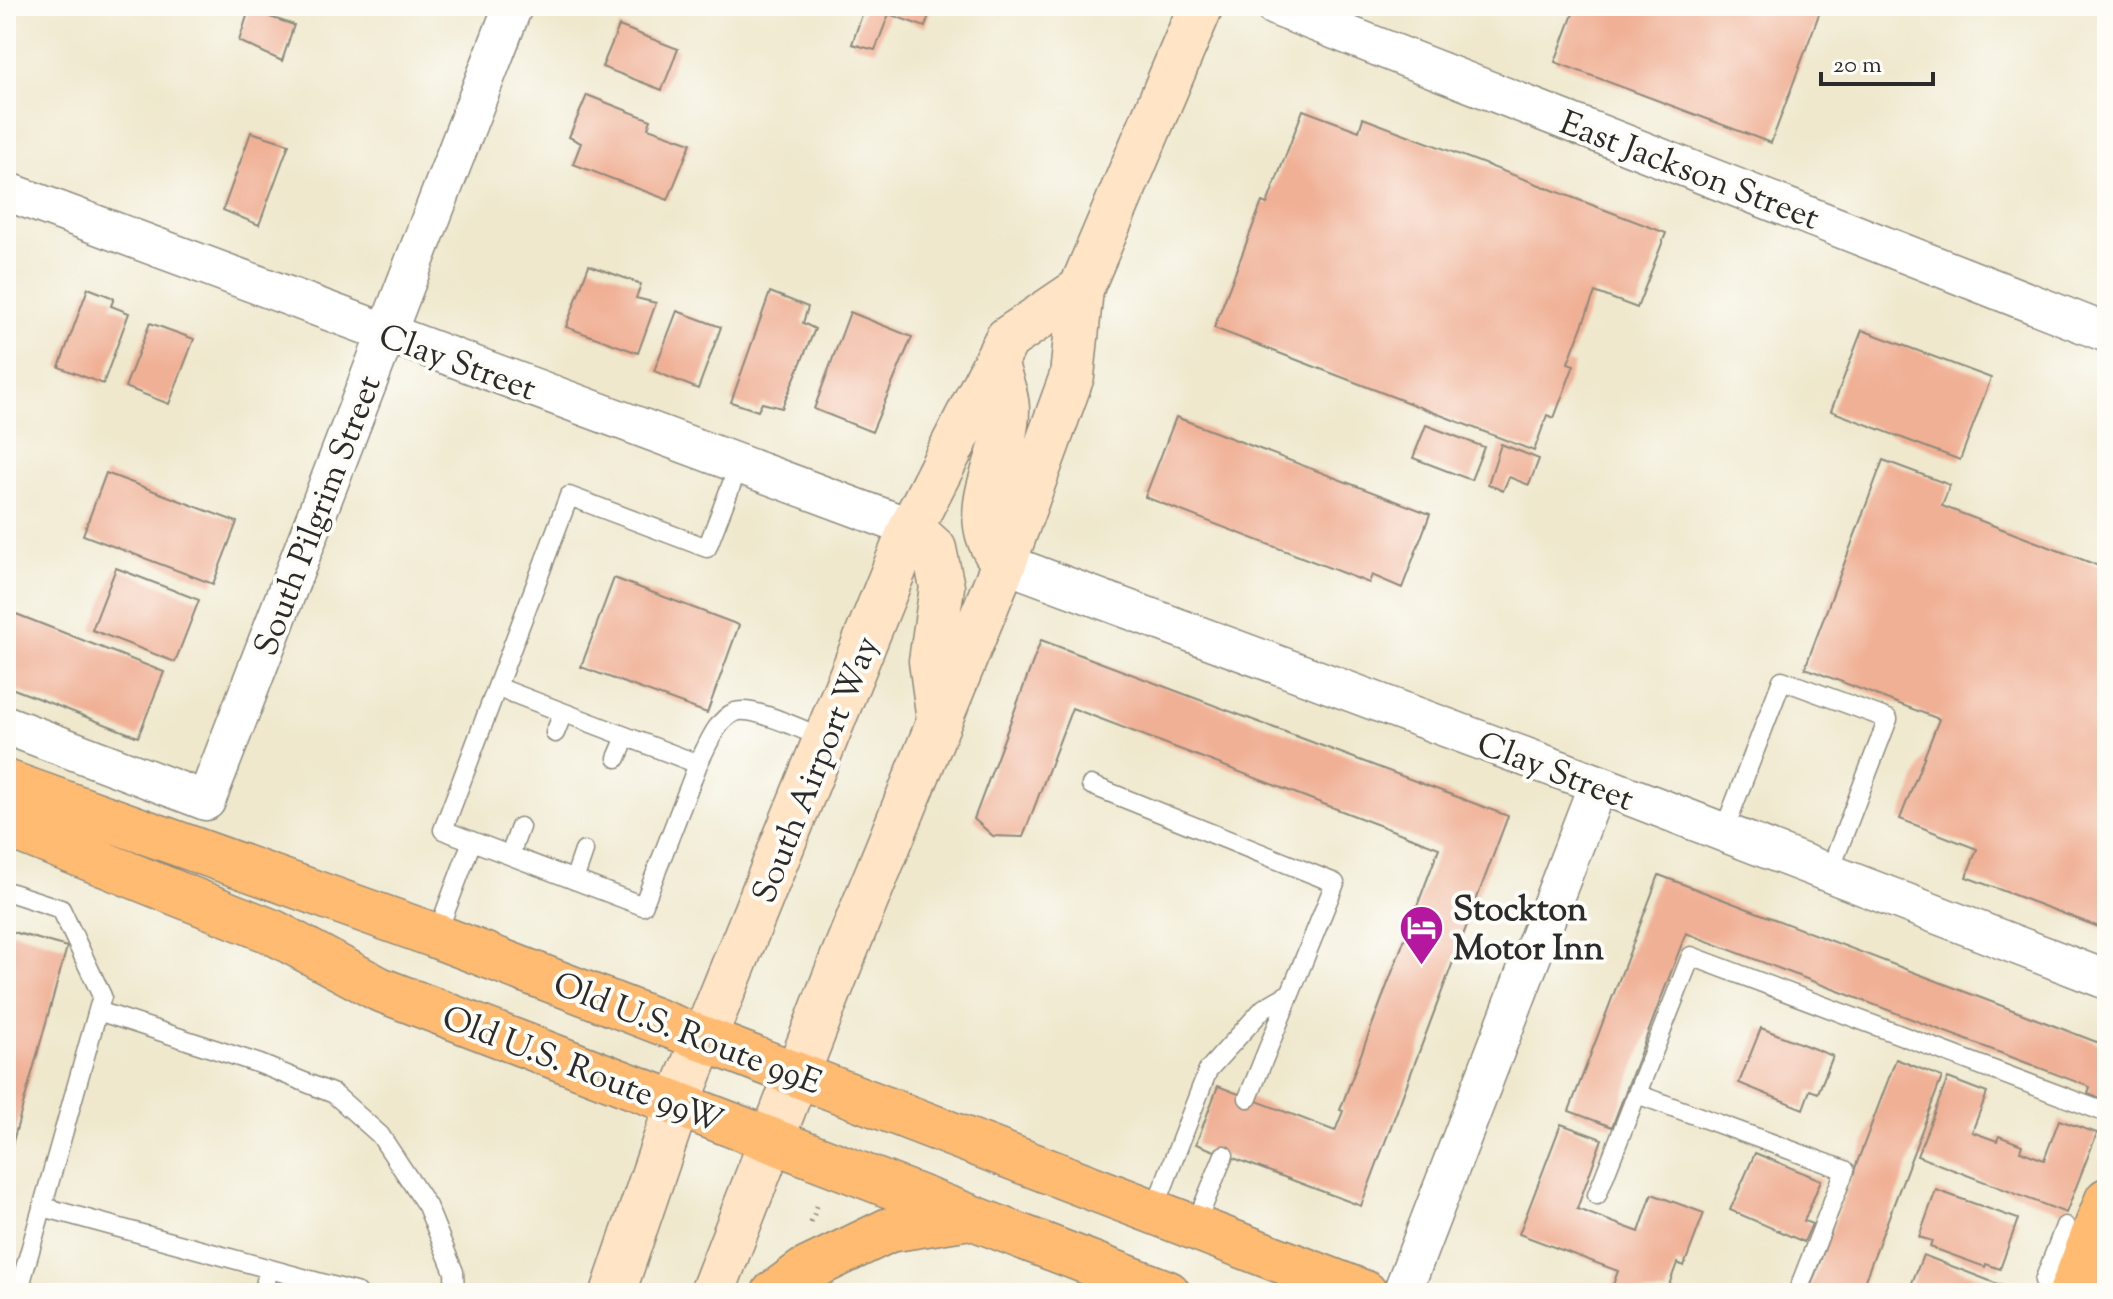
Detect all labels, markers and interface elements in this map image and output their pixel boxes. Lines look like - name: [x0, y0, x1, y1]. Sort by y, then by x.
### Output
- scale bar: [1821, 36, 1933, 86]
- text: 20 m: [1833, 49, 1882, 83]
- street label: East Jackson Street: [1552, 100, 1826, 244]
- street label: Clay Street: [371, 313, 543, 415]
- street label: South Pilgrim Street: [243, 369, 395, 664]
- street label: South Airport Way: [741, 629, 893, 911]
- street label: Clay Street: [1469, 721, 1640, 826]
- place label: Stockton Motor Inn: [1453, 887, 1604, 975]
- hotel icon: Stockton Motor Inn: [1398, 904, 1446, 967]
- street label: Old U.S. Route 99E: [545, 962, 828, 1109]
- street label: Old U.S. Route 99W: [434, 995, 730, 1147]

